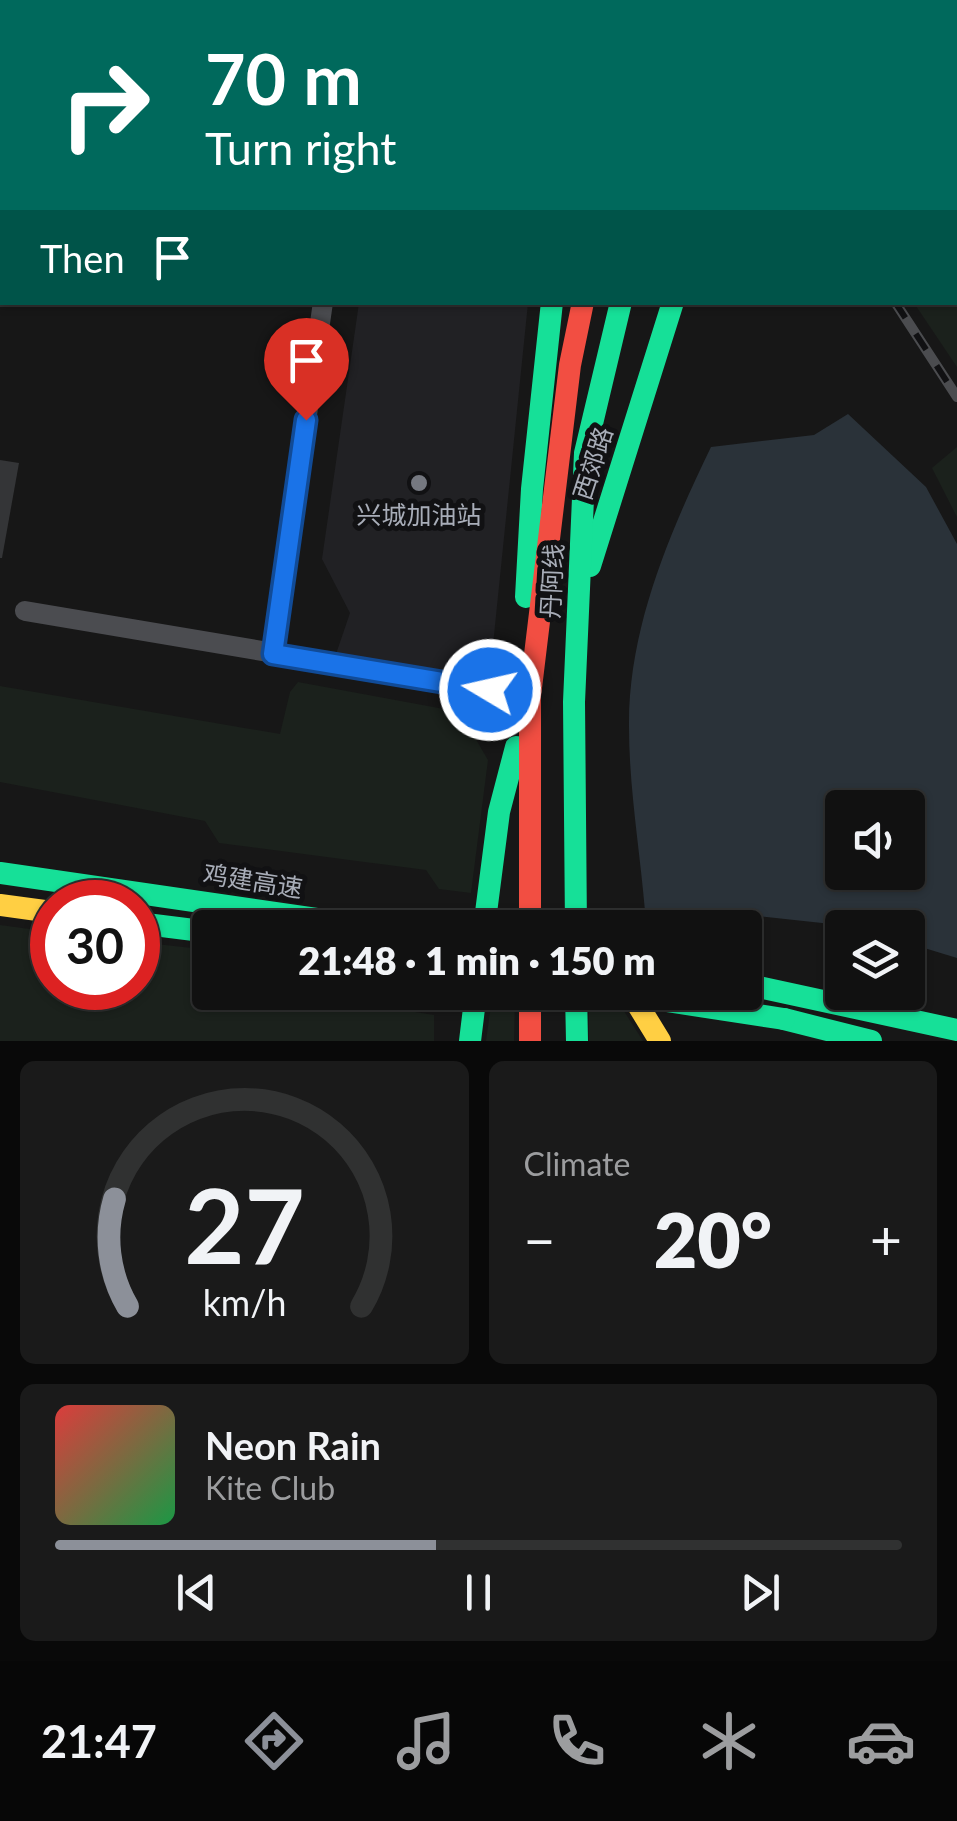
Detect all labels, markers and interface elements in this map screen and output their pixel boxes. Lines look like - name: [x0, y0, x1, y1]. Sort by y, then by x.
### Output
- text: 70 m: [205, 36, 362, 120]
- icon: right: [40, 40, 170, 170]
- text: Turn right: [205, 121, 396, 175]
- icon: arrive: [145, 230, 200, 285]
- text: Then: [40, 235, 125, 281]
- pin: [264, 318, 349, 421]
- icon: arrive: [279, 333, 334, 388]
- street label: 西郊路: [566, 423, 618, 503]
- marker: 兴城加油站: [408, 472, 430, 494]
- place label: 兴城加油站: [356, 499, 482, 529]
- street label: 丹阿线: [534, 543, 568, 619]
- position arrow: [438, 638, 542, 742]
- map controls: [825, 790, 925, 1010]
- button: sound: [825, 790, 925, 890]
- street label: 鸡建高速: [201, 857, 305, 903]
- speed limit sign: 30: [30, 880, 160, 1010]
- button: layers: [825, 910, 925, 1010]
- text: 21:48 · 1 min · 150 m: [298, 937, 656, 983]
- text: Climate: [524, 1144, 630, 1183]
- text: 27: [184, 1161, 305, 1286]
- text: 20°: [654, 1194, 772, 1284]
- text: −: [524, 1206, 555, 1272]
- text: +: [870, 1206, 902, 1272]
- text: km/h: [202, 1281, 286, 1324]
- text: Neon Rain: [205, 1422, 381, 1468]
- text: Kite Club: [205, 1468, 335, 1507]
- icon: previous: [169, 1565, 224, 1620]
- icon: pause: [451, 1565, 506, 1620]
- icon: next: [733, 1565, 788, 1620]
- icon: directions: [239, 1706, 309, 1776]
- icon: music: [391, 1706, 461, 1776]
- icon: phone: [542, 1706, 612, 1776]
- icon: climate: [694, 1706, 764, 1776]
- icon: car: [846, 1706, 916, 1776]
- text: 21:47: [41, 1714, 157, 1768]

